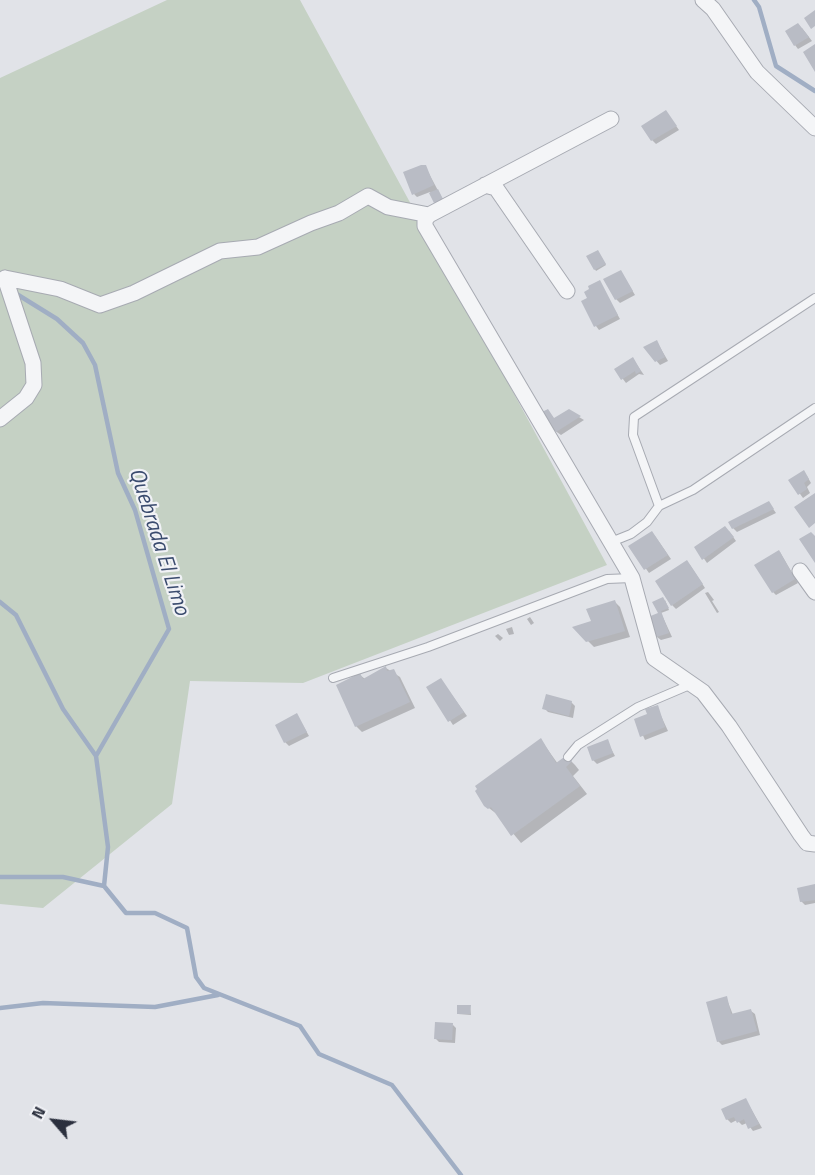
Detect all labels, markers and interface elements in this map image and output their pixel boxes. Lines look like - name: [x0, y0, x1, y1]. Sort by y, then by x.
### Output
- water label: Quebrada El Limo: [122, 465, 194, 619]
- north arrow: [24, 1091, 84, 1151]
- text: N: [25, 1102, 51, 1123]

